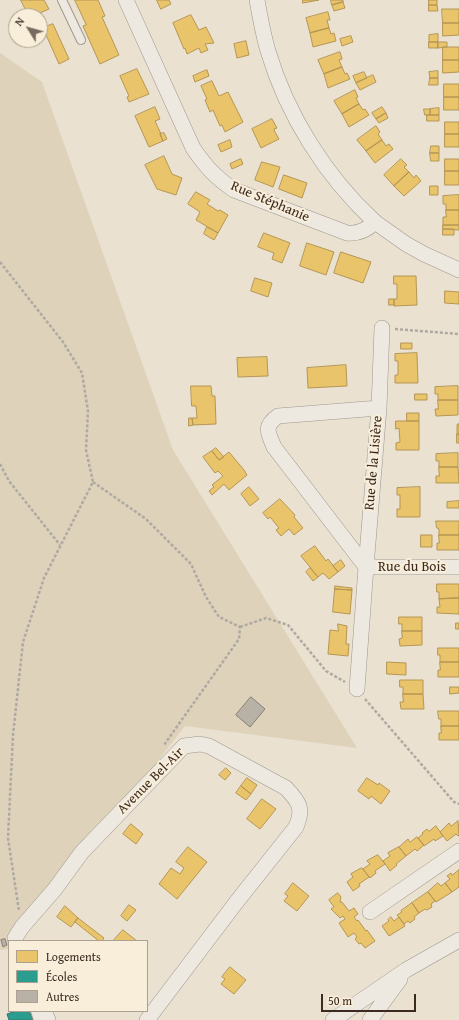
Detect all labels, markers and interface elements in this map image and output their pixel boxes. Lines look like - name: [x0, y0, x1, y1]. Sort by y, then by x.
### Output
- north arrow: [8, 8, 48, 48]
- text: N: [11, 14, 28, 29]
- street label: Rue Stéphanie: [228, 178, 312, 226]
- street label: Rue de la Lisière: [361, 415, 387, 511]
- street label: Rue du Bois: [378, 559, 446, 575]
- street label: Avenue Bel-Air: [114, 744, 188, 818]
- legend: [8, 940, 148, 1012]
- text: Logements: [46, 948, 101, 965]
- text: Écoles: [46, 968, 77, 985]
- scale bar: [323, 986, 418, 1012]
- text: Autres: [46, 988, 79, 1005]
- text: 50 m: [328, 992, 352, 1009]

